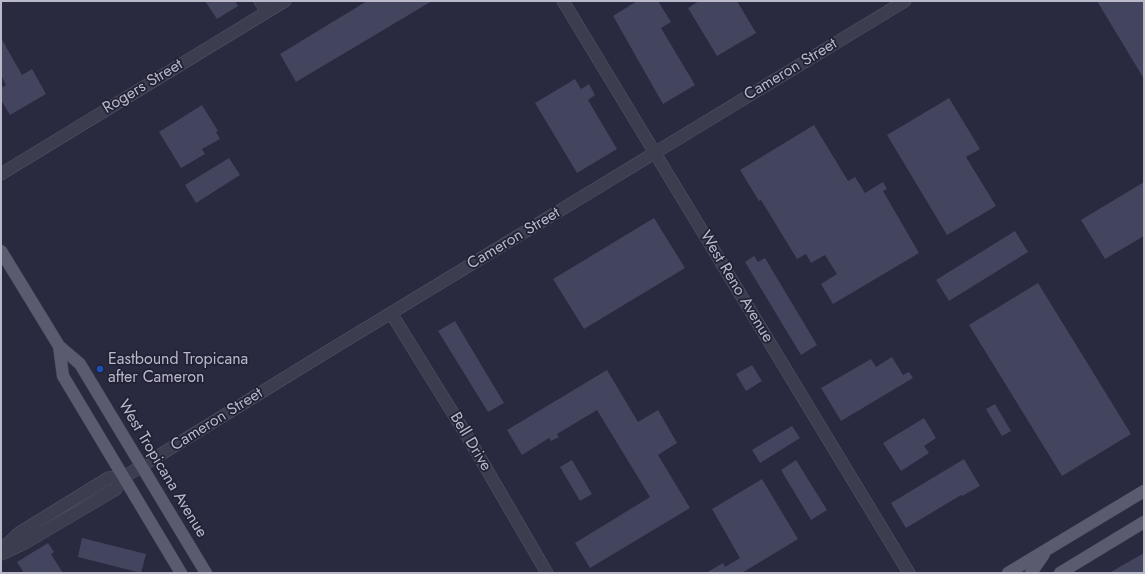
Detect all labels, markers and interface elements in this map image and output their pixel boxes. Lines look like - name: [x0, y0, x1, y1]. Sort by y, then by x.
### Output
- street label: Cameron Street: [741, 35, 841, 105]
- street label: Rogers Street: [99, 56, 187, 118]
- street label: Cameron Street: [464, 204, 564, 274]
- street label: West Reno Avenue: [695, 228, 777, 346]
- place label: Eastbound Tropicana after Cameron: [108, 350, 248, 388]
- marker: Eastbound Tropicana after Cameron: [95, 364, 105, 374]
- street label: Cameron Street: [168, 384, 266, 456]
- street label: West Tropicana Avenue: [113, 397, 211, 541]
- street label: Bell Drive: [445, 409, 495, 475]

